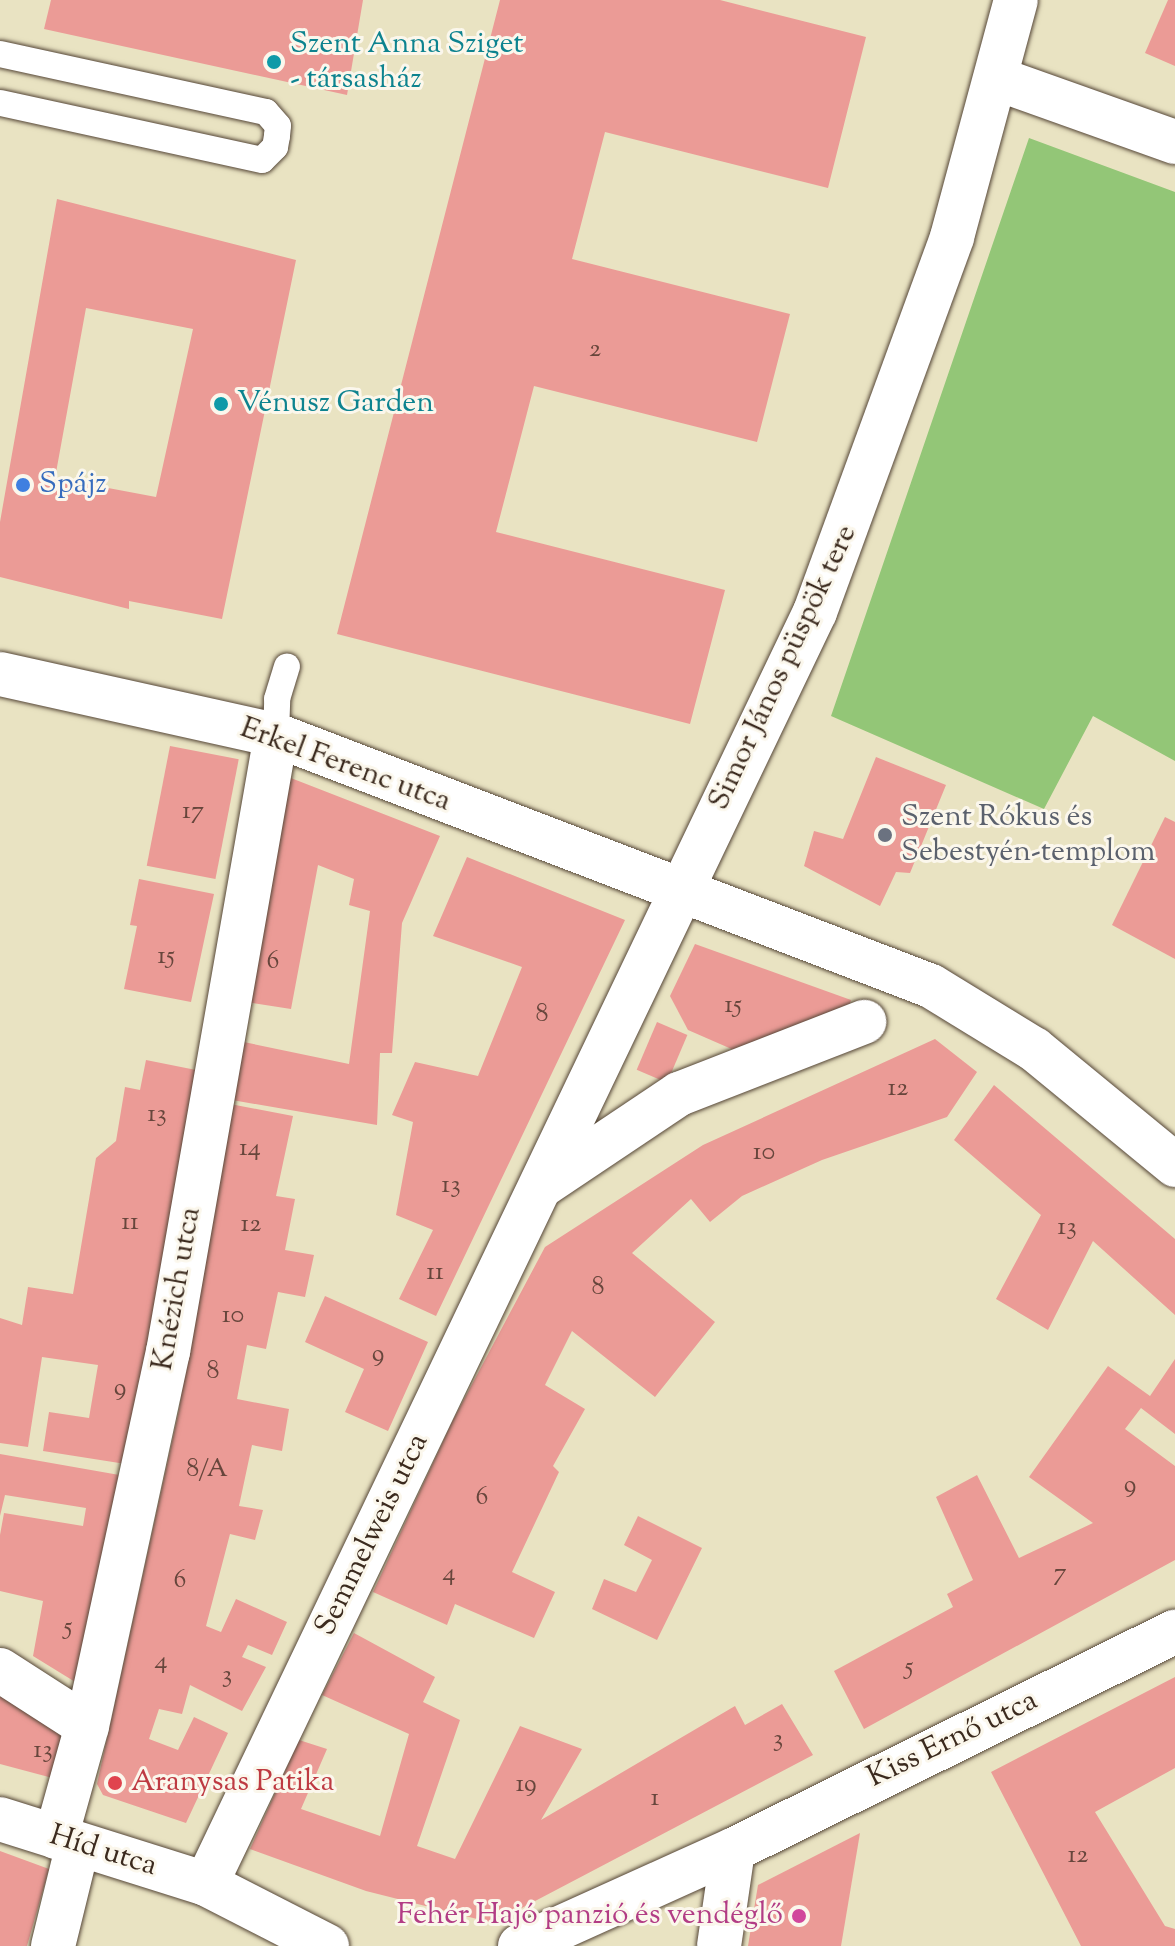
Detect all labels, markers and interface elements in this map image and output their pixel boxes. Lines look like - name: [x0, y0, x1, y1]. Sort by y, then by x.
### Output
- place label: Szent Anna Sziget - társasház: [290, 27, 523, 98]
- marker: Szent Anna Sziget - társasház: [265, 53, 283, 71]
- house number: 2: [589, 334, 601, 366]
- place label: Vénusz Garden: [237, 386, 434, 422]
- marker: Vénusz Garden: [212, 395, 230, 413]
- place label: Spájz: [39, 467, 107, 503]
- marker: Spájz: [14, 476, 32, 494]
- street label: Simor János püspök tere: [702, 520, 866, 816]
- street label: Erkel Ferenc utca: [235, 711, 455, 821]
- house number: 17: [182, 796, 204, 828]
- place label: Szent Rókus és Sebestyén-templom: [901, 800, 1155, 870]
- marker: Szent Rókus és Sebestyén-templom: [876, 826, 894, 844]
- house number: 15: [157, 941, 175, 973]
- house number: 6: [267, 946, 279, 978]
- house number: 15: [724, 990, 742, 1022]
- house number: 8: [536, 999, 548, 1031]
- house number: 12: [887, 1073, 909, 1105]
- house number: 13: [147, 1099, 167, 1131]
- house number: 14: [239, 1133, 261, 1165]
- house number: 10: [753, 1137, 775, 1169]
- house number: 13: [441, 1170, 461, 1202]
- street label: Knézich utca: [146, 1205, 210, 1373]
- house number: 11: [121, 1207, 139, 1239]
- house number: 12: [240, 1209, 262, 1241]
- house number: 13: [1057, 1212, 1077, 1244]
- house number: 11: [426, 1257, 444, 1289]
- house number: 8: [592, 1272, 604, 1304]
- house number: 10: [222, 1300, 244, 1332]
- house number: 9: [372, 1339, 384, 1371]
- house number: 8: [207, 1356, 219, 1388]
- house number: 9: [114, 1373, 126, 1405]
- street label: Semmelweis utca: [309, 1428, 437, 1642]
- house number: 8/A: [186, 1454, 228, 1486]
- house number: 9: [1124, 1470, 1136, 1502]
- house number: 6: [476, 1482, 488, 1514]
- house number: 4: [442, 1558, 456, 1590]
- house number: 7: [1053, 1558, 1067, 1590]
- house number: 6: [174, 1565, 186, 1597]
- house number: 5: [64, 1612, 72, 1644]
- house number: 4: [154, 1646, 168, 1678]
- house number: 5: [905, 1652, 913, 1684]
- house number: 3: [222, 1660, 232, 1692]
- street label: Kiss Ernő utca: [862, 1683, 1044, 1797]
- house number: 3: [773, 1724, 783, 1756]
- house number: 13: [33, 1735, 53, 1767]
- place label: Aranysas Patika: [131, 1765, 334, 1801]
- house number: 19: [515, 1769, 537, 1801]
- marker: Aranysas Patika: [106, 1774, 124, 1792]
- house number: 1: [651, 1783, 659, 1815]
- street label: Híd utca: [45, 1819, 161, 1885]
- house number: 12: [1067, 1840, 1089, 1872]
- place label: Fehér Hajó panzió és vendéglő: [397, 1898, 783, 1934]
- marker: Fehér Hajó panzió és vendéglő: [790, 1907, 808, 1925]

